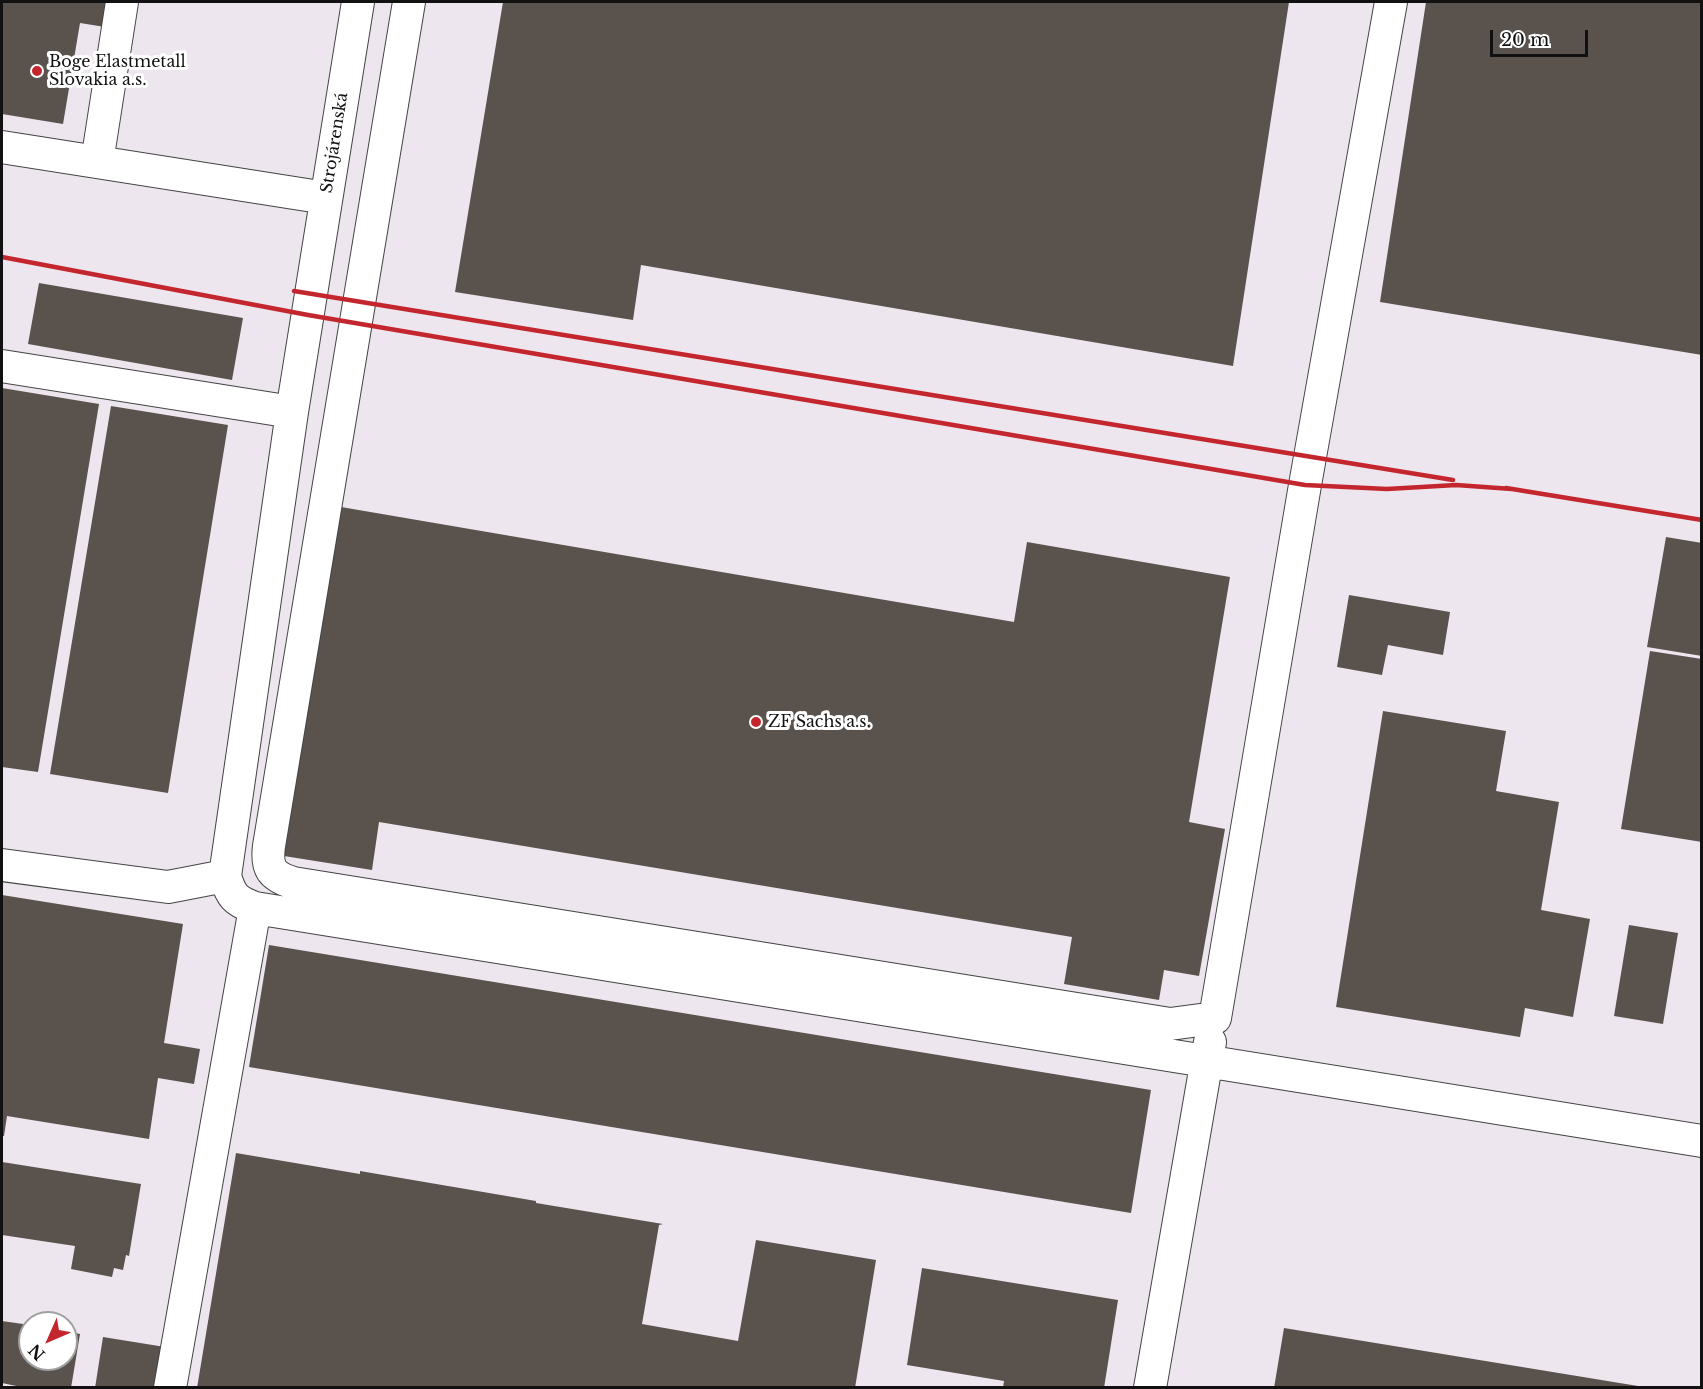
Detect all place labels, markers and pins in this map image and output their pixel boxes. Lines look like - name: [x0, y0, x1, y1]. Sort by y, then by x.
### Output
- place label: Boge Elastmetall Slovakia a.s.: [49, 52, 186, 90]
- marker: Boge Elastmetall Slovakia a.s.: [30, 64, 44, 78]
- place label: ZF Sachs a.s.: [768, 712, 871, 732]
- marker: ZF Sachs a.s.: [749, 715, 763, 729]

